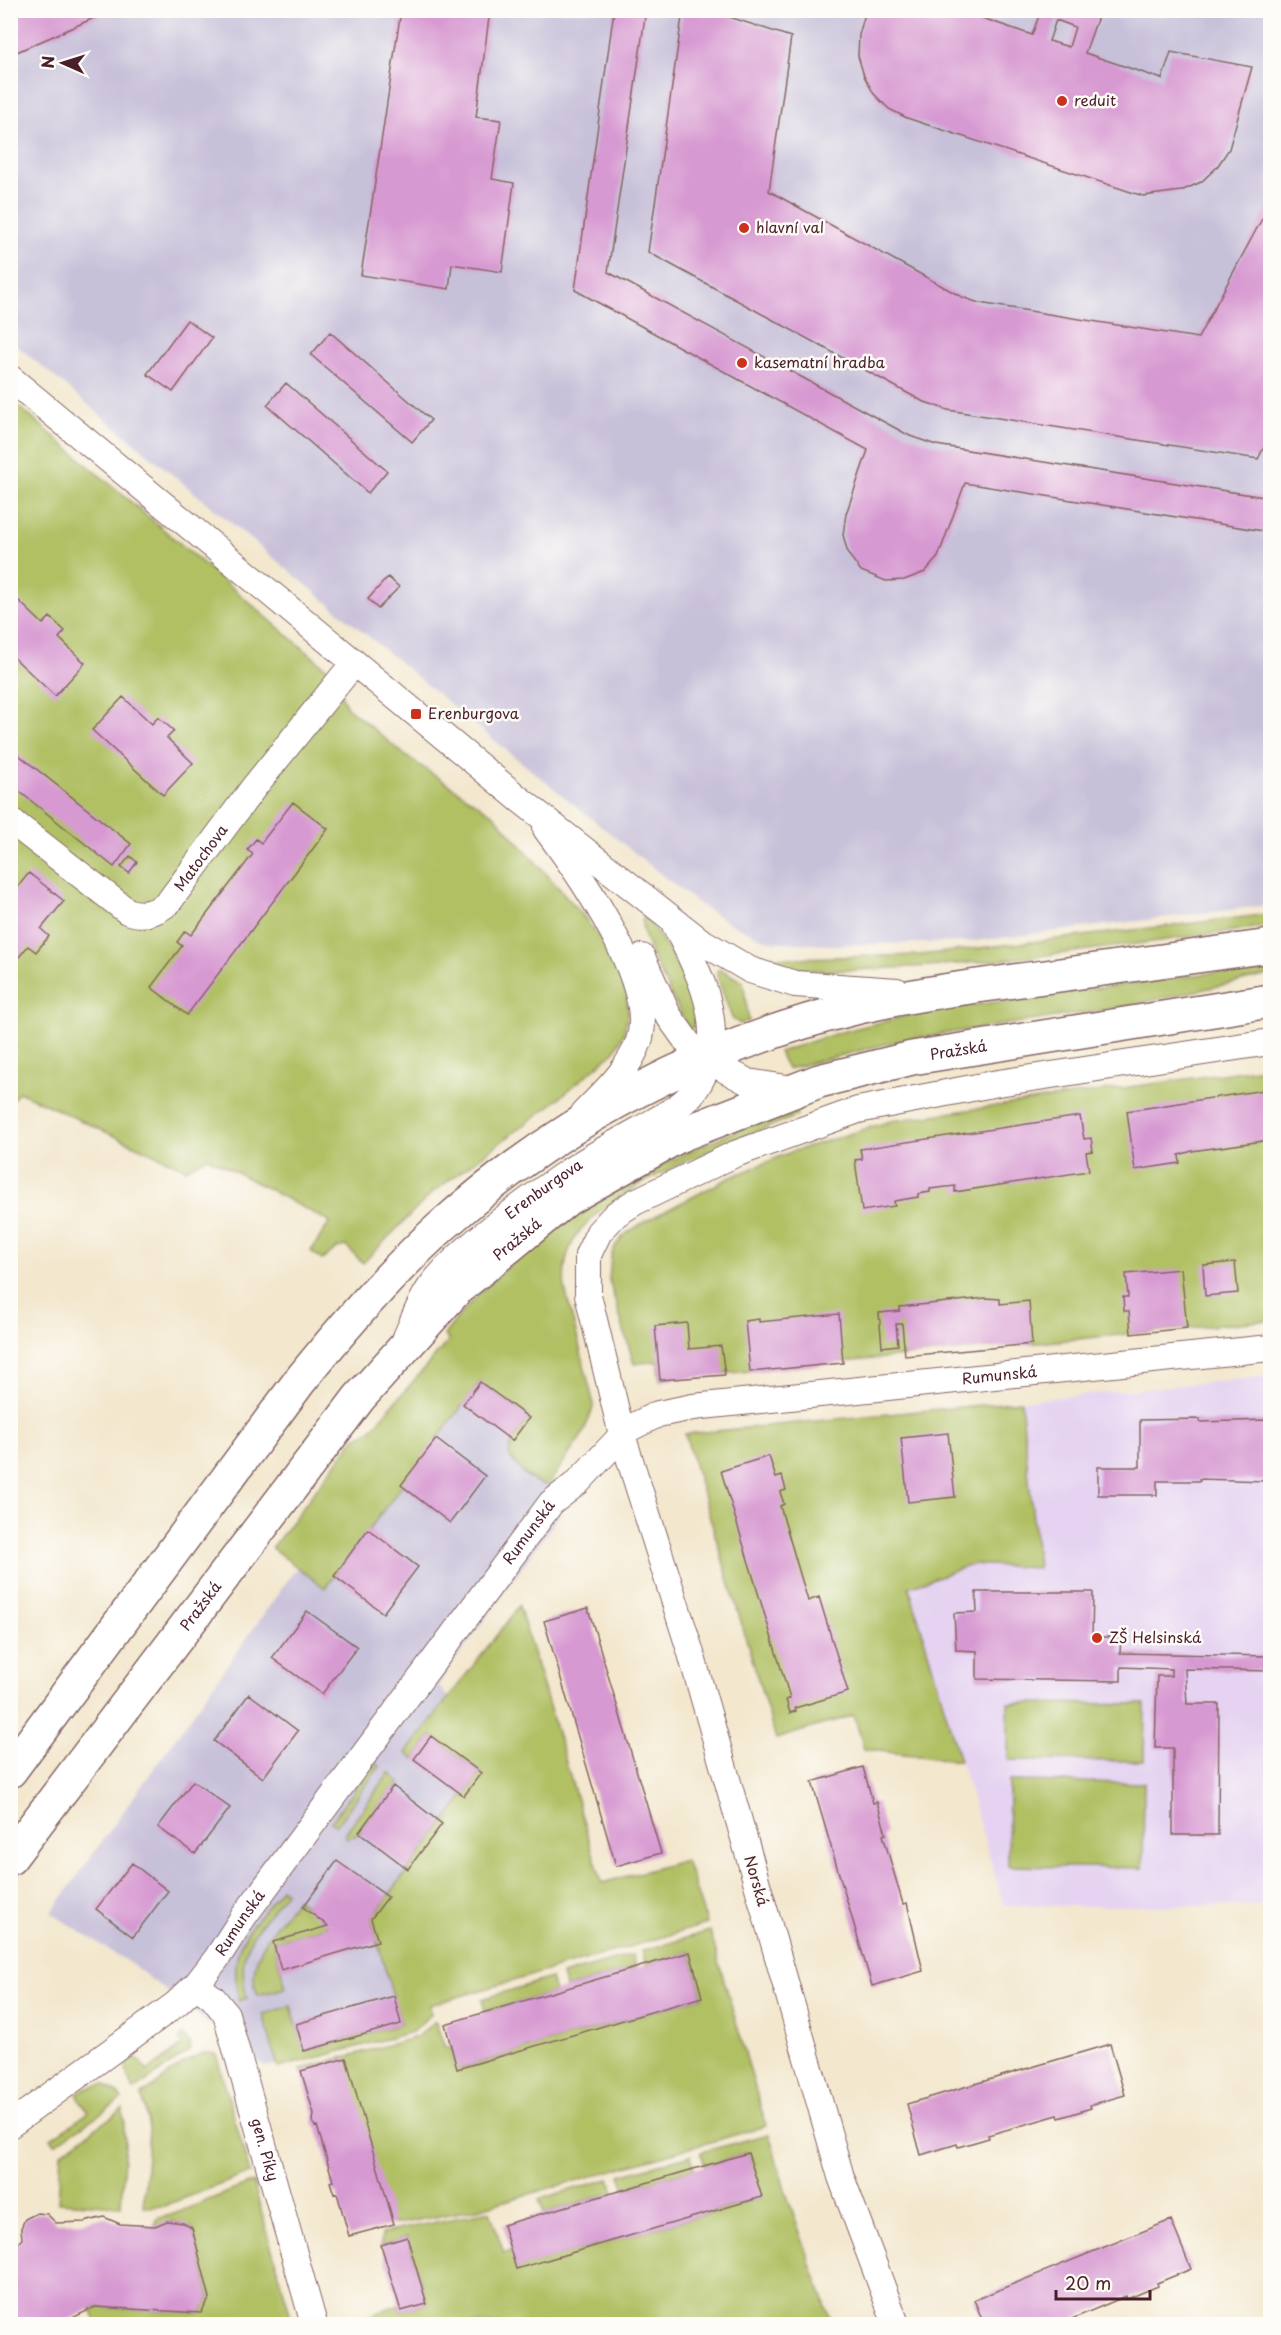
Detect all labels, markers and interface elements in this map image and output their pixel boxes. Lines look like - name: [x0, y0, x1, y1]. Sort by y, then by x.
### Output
- north arrow: [33, 33, 93, 93]
- text: N: [35, 55, 59, 69]
- place label: reduit: [1074, 88, 1116, 111]
- marker: reduit: [1055, 94, 1069, 108]
- place label: hlavní val: [756, 215, 824, 238]
- marker: hlavní val: [737, 221, 751, 235]
- place label: kasematní hradba: [754, 350, 886, 373]
- marker: kasematní hradba: [735, 356, 749, 370]
- place label: Erenburgova: [428, 701, 520, 724]
- marker: Erenburgova: [409, 707, 423, 721]
- street label: Matochova: [167, 818, 233, 896]
- street label: Pražská: [928, 1033, 989, 1065]
- street label: Erenburgova: [499, 1152, 587, 1224]
- street label: Pražská: [487, 1211, 546, 1265]
- street label: Rumunská: [961, 1359, 1039, 1389]
- street label: Rumunská: [496, 1494, 560, 1569]
- street label: Pražská: [173, 1575, 227, 1635]
- place label: ZŠ Helsinská: [1109, 1625, 1202, 1648]
- marker: ZŠ Helsinská: [1090, 1631, 1104, 1645]
- street label: Norská: [739, 1853, 776, 1909]
- street label: Rumunská: [208, 1884, 270, 1960]
- street label: gen. Píky: [246, 2115, 286, 2183]
- scale bar: [1056, 2263, 1150, 2301]
- text: 20 m: [1065, 2269, 1111, 2296]

